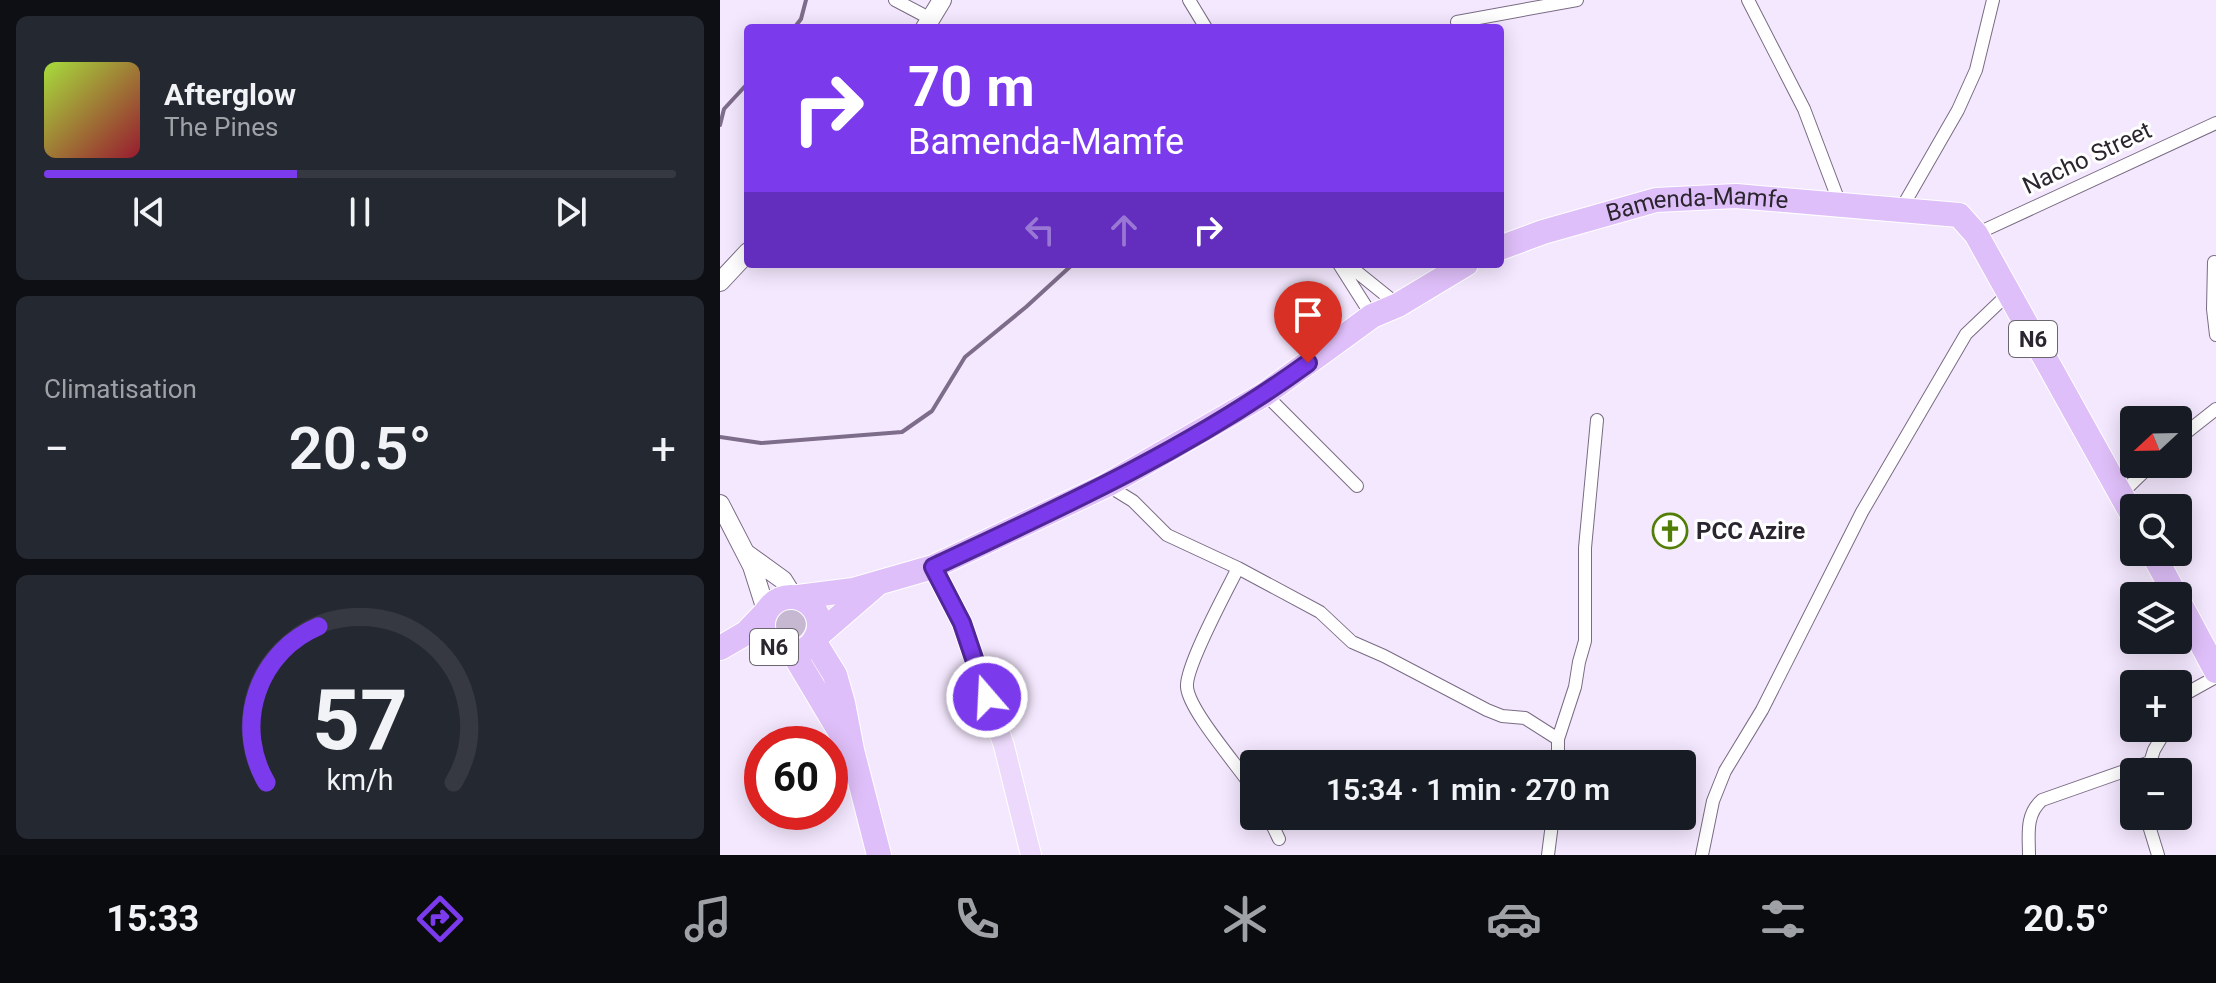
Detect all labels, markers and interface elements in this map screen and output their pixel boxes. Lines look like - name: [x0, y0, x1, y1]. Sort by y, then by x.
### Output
- text: 70 m: [908, 54, 1035, 120]
- icon: right: [776, 56, 880, 160]
- text: Afterglow: [164, 77, 296, 112]
- text: The Pines: [164, 112, 278, 142]
- street label: Nacho Street: [2018, 116, 2156, 200]
- text: Bamenda-Mamfe: [908, 121, 1184, 163]
- street label: Bamenda-Mamfe: [1603, 182, 1790, 227]
- icon: previous: [127, 190, 171, 234]
- icon: pause: [338, 190, 382, 234]
- icon: next: [549, 190, 593, 234]
- icon: left: [1018, 208, 1062, 252]
- icon: ahead: [1102, 208, 1146, 252]
- icon: right: [1186, 208, 1230, 252]
- pin: [1274, 281, 1342, 363]
- icon: arrive: [1286, 293, 1330, 337]
- road number: N6: [2009, 321, 2057, 357]
- text: Climatisation: [44, 374, 197, 404]
- north arrow: [2120, 406, 2192, 478]
- map controls: [2120, 406, 2192, 830]
- text: 20.5°: [289, 413, 432, 484]
- text: −: [44, 423, 69, 475]
- text: +: [651, 423, 676, 475]
- button: search: [2120, 494, 2192, 566]
- church icon: PCC Azire: [1651, 512, 1689, 550]
- place label: PCC Azire: [1696, 517, 1805, 545]
- button: layers: [2120, 582, 2192, 654]
- road number: N6: [750, 629, 798, 665]
- position arrow: [945, 655, 1029, 739]
- button: +: [2120, 670, 2192, 742]
- text: 57: [312, 672, 408, 769]
- speed limit sign: 60: [744, 726, 848, 830]
- button: −: [2120, 758, 2192, 830]
- text: km/h: [326, 763, 394, 797]
- text: 15:34 · 1 min · 270 m: [1326, 772, 1610, 807]
- icon: directions: [412, 891, 468, 947]
- icon: music: [680, 891, 736, 947]
- icon: phone: [949, 891, 1005, 947]
- icon: climate: [1217, 891, 1273, 947]
- icon: car: [1486, 891, 1542, 947]
- icon: filters: [1755, 891, 1811, 947]
- text: 15:33: [106, 898, 199, 940]
- text: 20.5°: [2023, 898, 2110, 940]

